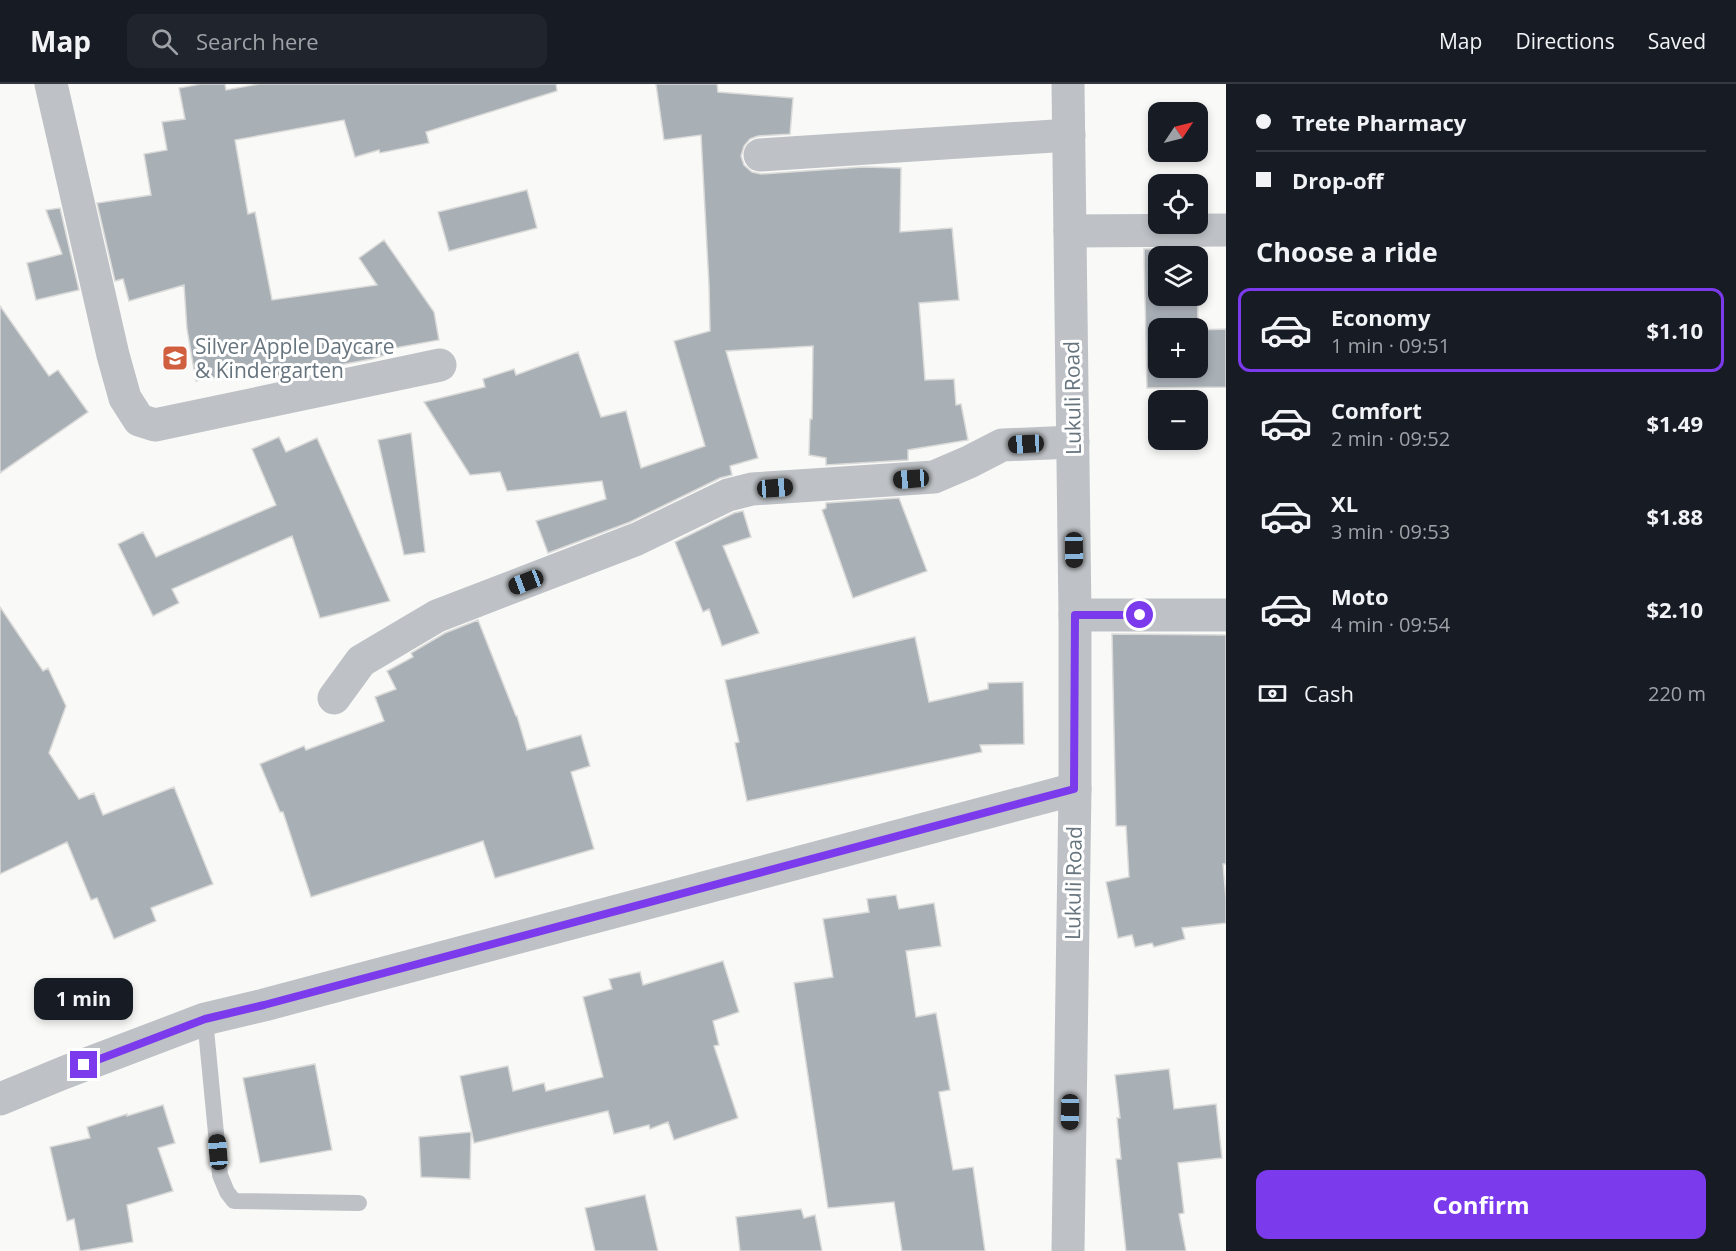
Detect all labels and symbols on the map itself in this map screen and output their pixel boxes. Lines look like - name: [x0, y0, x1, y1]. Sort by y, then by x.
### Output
- north arrow: [1148, 102, 1208, 162]
- place label: Silver Apple Daycare & Kindergarten: [195, 332, 395, 384]
- street label: Lukuli Road: [1057, 341, 1087, 455]
- school or university icon: Silver Apple Daycare & Kindergarten: [160, 343, 190, 373]
- car: [1008, 434, 1044, 454]
- car: [892, 469, 930, 489]
- car: [756, 478, 794, 498]
- car: [1065, 532, 1083, 568]
- car: [506, 567, 546, 597]
- route start: [1126, 601, 1153, 628]
- street label: Lukuli Road: [1058, 826, 1088, 940]
- callout: 1 min: [34, 978, 134, 1020]
- route end: [70, 1051, 97, 1078]
- car: [1061, 1094, 1079, 1130]
- car: [207, 1133, 229, 1171]

